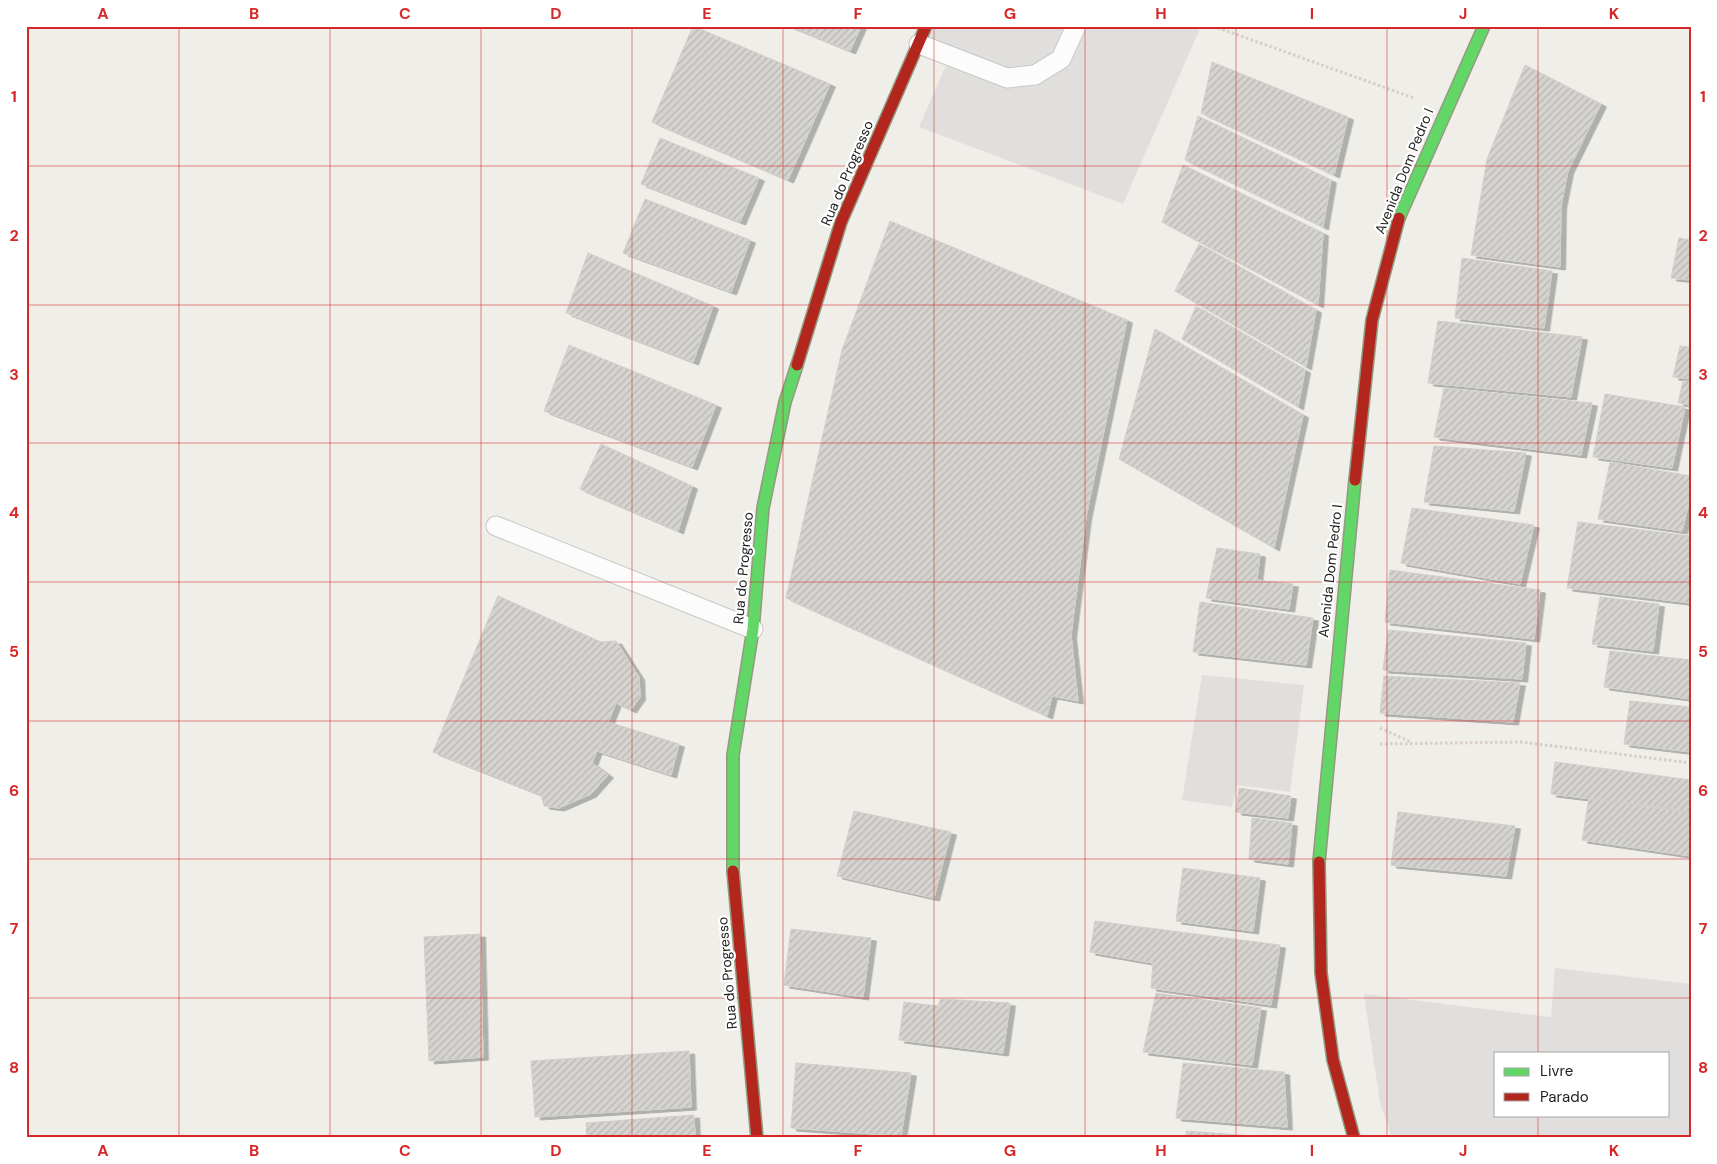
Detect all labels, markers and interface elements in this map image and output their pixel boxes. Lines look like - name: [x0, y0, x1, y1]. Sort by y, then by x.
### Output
- text: A: [97, 3, 109, 24]
- text: B: [249, 3, 259, 24]
- text: C: [399, 3, 411, 24]
- text: D: [550, 3, 562, 24]
- text: E: [702, 3, 712, 24]
- text: F: [854, 3, 863, 24]
- text: G: [1004, 3, 1016, 24]
- text: H: [1155, 3, 1167, 24]
- text: I: [1310, 3, 1314, 24]
- text: J: [1459, 3, 1467, 24]
- text: K: [1609, 3, 1620, 24]
- text: 1: [11, 86, 17, 107]
- text: 1: [1700, 86, 1706, 107]
- street label: Avenida Dom Pedro I: [1371, 106, 1437, 236]
- street label: Rua do Progresso: [817, 118, 877, 228]
- text: 2: [9, 225, 19, 246]
- text: 2: [1698, 225, 1708, 246]
- text: 3: [9, 364, 19, 385]
- text: 3: [1698, 364, 1708, 385]
- text: 4: [9, 502, 19, 523]
- text: 4: [1698, 502, 1708, 523]
- street label: Avenida Dom Pedro I: [1314, 503, 1346, 639]
- street label: Rua do Progresso: [729, 511, 757, 625]
- text: 5: [9, 641, 19, 662]
- text: 5: [1698, 641, 1708, 662]
- text: 6: [9, 780, 19, 801]
- text: 6: [1698, 780, 1708, 801]
- street label: Rua do Progresso: [713, 916, 741, 1030]
- text: 7: [10, 918, 19, 939]
- text: 7: [1699, 918, 1708, 939]
- legend: [1494, 1052, 1670, 1116]
- text: 8: [9, 1057, 19, 1078]
- text: 8: [1698, 1057, 1708, 1078]
- text: Livre: [1540, 1061, 1573, 1081]
- text: Parado: [1540, 1087, 1589, 1107]
- text: A: [97, 1140, 109, 1161]
- text: B: [249, 1140, 259, 1161]
- text: C: [399, 1140, 411, 1161]
- text: D: [550, 1140, 562, 1161]
- text: E: [702, 1140, 712, 1161]
- text: F: [854, 1140, 863, 1161]
- text: G: [1004, 1140, 1016, 1161]
- text: H: [1155, 1140, 1167, 1161]
- text: I: [1310, 1140, 1314, 1161]
- text: J: [1459, 1140, 1467, 1161]
- text: K: [1609, 1140, 1620, 1161]

